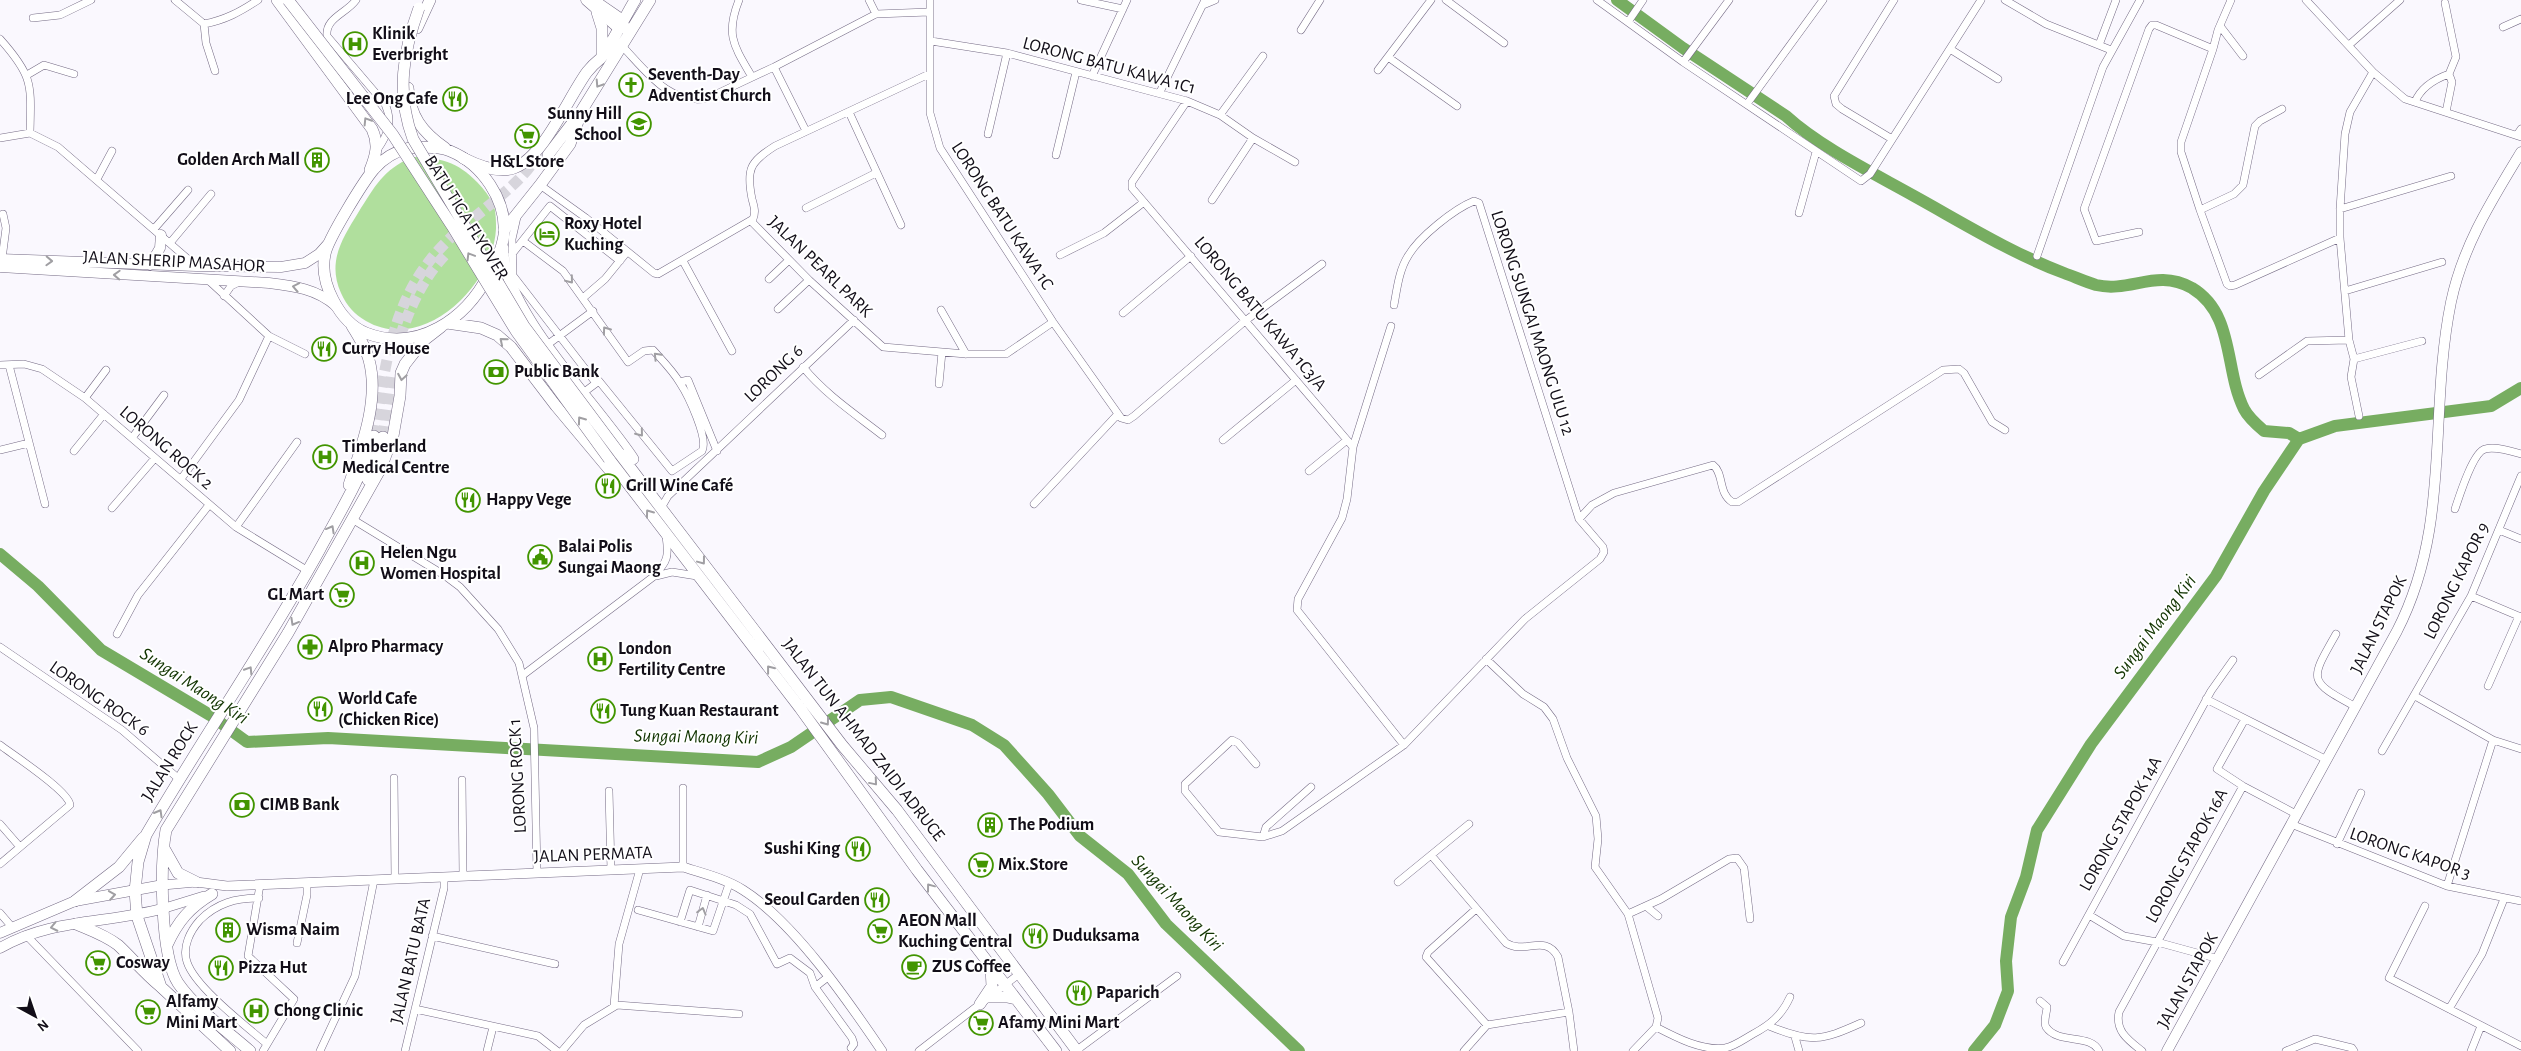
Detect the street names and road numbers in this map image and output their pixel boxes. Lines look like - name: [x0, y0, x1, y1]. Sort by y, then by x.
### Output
- street label: LORONG BATU KAWA 1C1: [1021, 34, 1197, 98]
- street label: LORONG BATU KAWA 1C: [948, 139, 1056, 293]
- street label: BATU TIGA FLYOVER: [421, 153, 511, 283]
- street label: LORONG SUNGAI MAONG ULU 12: [1487, 208, 1577, 438]
- street label: JALAN PEARL PARK: [765, 213, 876, 321]
- street label: LORONG BATU KAWA 1C3/A: [1190, 234, 1330, 395]
- street label: JALAN SHERIP MASAHOR: [82, 248, 266, 276]
- street label: LORONG 6: [741, 342, 807, 406]
- street label: LORONG ROCK 2: [116, 403, 216, 493]
- street label: LORONG KAPOR 9: [2421, 520, 2493, 642]
- street label: JALAN STAPOK: [2348, 573, 2410, 677]
- street label: JALAN TUN AHMAD ZAIDI ADRUCE: [778, 635, 948, 845]
- street label: LORONG ROCK 6: [46, 658, 152, 740]
- street label: LORONG ROCK 1: [506, 718, 530, 834]
- street label: JALAN ROCK: [139, 719, 201, 805]
- street label: LORONG STAPOK 14A: [2077, 753, 2166, 894]
- street label: LORONG STAPOK 16A: [2143, 785, 2232, 926]
- street label: LORONG KAPOR 3: [2347, 825, 2473, 883]
- street label: JALAN PERMATA: [533, 844, 653, 866]
- street label: JALAN BATU BATA: [388, 896, 434, 1026]
- street label: JALAN STAPOK: [2154, 930, 2222, 1032]

